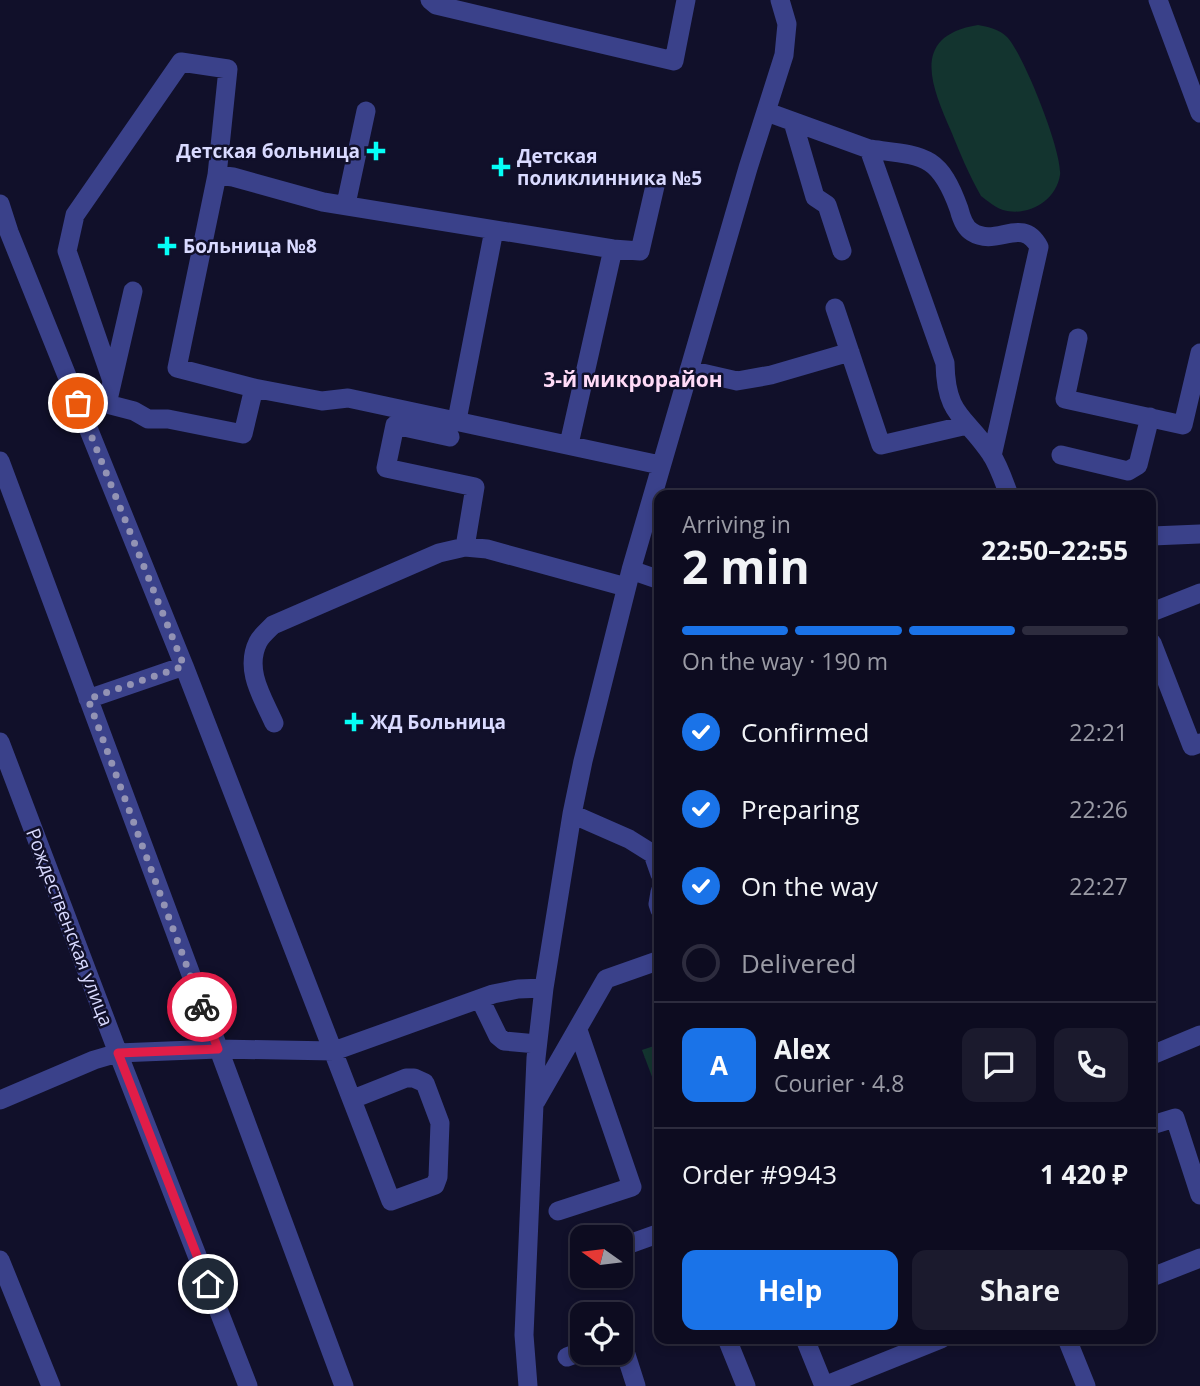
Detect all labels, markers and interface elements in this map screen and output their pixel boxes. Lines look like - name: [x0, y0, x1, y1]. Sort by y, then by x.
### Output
- place label: Детская больница: [176, 138, 360, 164]
- marker: Детская больница: [366, 141, 386, 161]
- place label: Детская поликлинника №5: [517, 143, 702, 191]
- marker: Детская поликлинника №5: [491, 157, 511, 177]
- place label: Больница №8: [183, 233, 317, 259]
- marker: Больница №8: [157, 236, 177, 256]
- district label: 3-й микрорайон: [543, 365, 723, 393]
- pin: [48, 373, 108, 433]
- icon: bag: [59, 384, 97, 422]
- text: Arriving in: [682, 508, 791, 540]
- text: 22:50–22:55: [981, 532, 1128, 568]
- text: 2 min: [682, 535, 810, 597]
- text: On the way · 190 m: [682, 645, 888, 677]
- place label: ЖД Больница: [370, 709, 506, 735]
- marker: ЖД Больница: [344, 712, 364, 732]
- icon: check: [682, 713, 720, 751]
- text: Confirmed: [741, 714, 869, 750]
- text: 22:21: [1069, 716, 1128, 748]
- icon: check: [682, 790, 720, 828]
- text: Preparing: [741, 791, 859, 827]
- text: 22:26: [1069, 793, 1128, 825]
- street label: Рождественская улица: [20, 824, 120, 1030]
- icon: check: [682, 867, 720, 905]
- text: On the way: [741, 868, 878, 904]
- text: 22:27: [1069, 870, 1128, 902]
- text: Delivered: [741, 945, 856, 981]
- courier: [167, 972, 237, 1042]
- icon: bike: [183, 988, 221, 1026]
- button: chat: [962, 1028, 1036, 1102]
- button: phone: [1054, 1028, 1128, 1102]
- text: Alex: [774, 1031, 830, 1067]
- text: A: [710, 1047, 728, 1083]
- text: Courier · 4.8: [774, 1067, 904, 1099]
- text: Order #9943: [682, 1156, 837, 1192]
- text: 1 420 ₽: [1040, 1156, 1128, 1192]
- north arrow: [570, 1225, 634, 1288]
- map controls: [570, 1225, 633, 1365]
- button: Help: [682, 1250, 898, 1330]
- button: Share: [912, 1250, 1128, 1330]
- pin: [178, 1254, 238, 1314]
- icon: home: [189, 1265, 227, 1303]
- button: locate: [570, 1302, 633, 1365]

